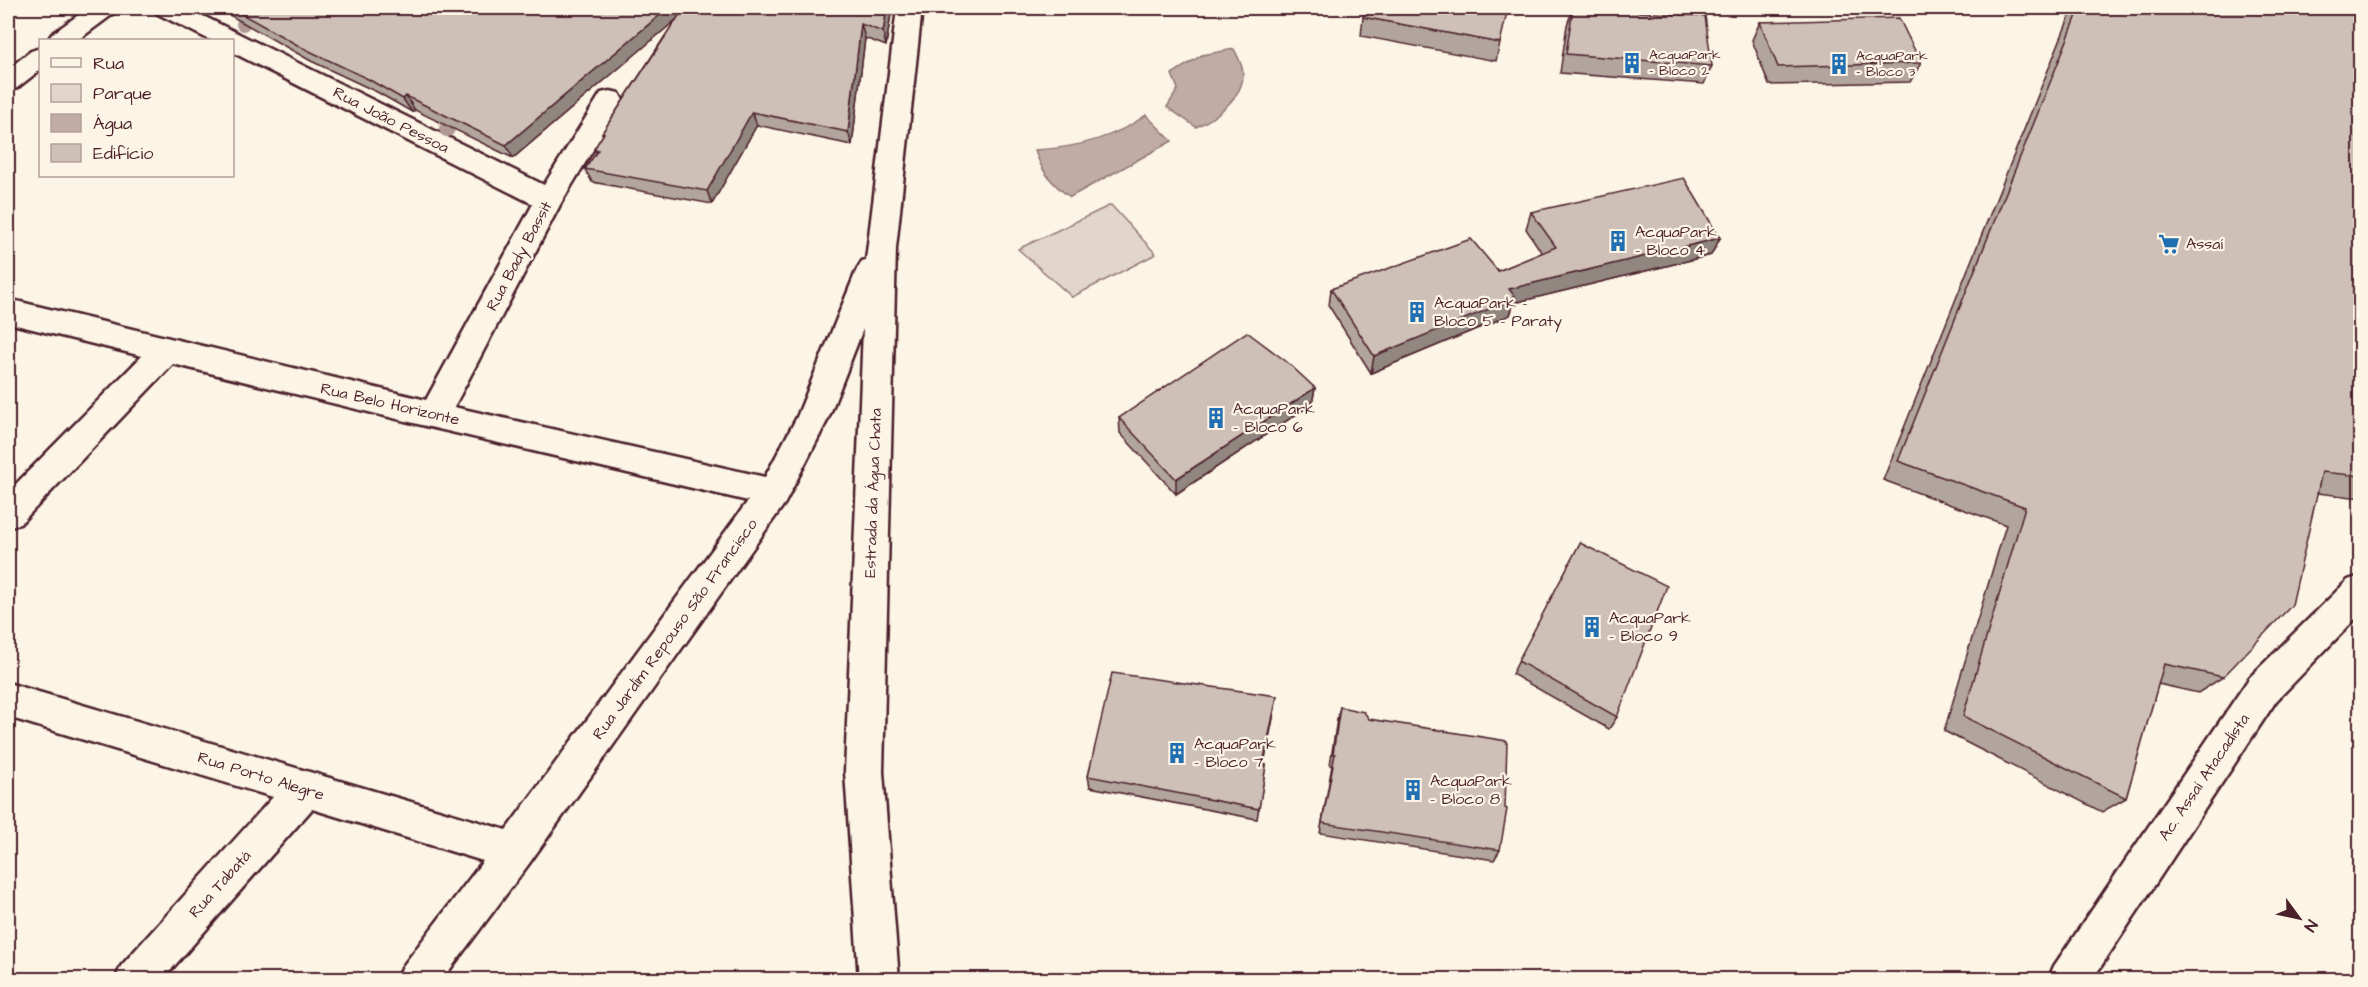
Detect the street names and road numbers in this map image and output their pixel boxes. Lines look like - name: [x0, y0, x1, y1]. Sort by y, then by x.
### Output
- street label: Rua João Pessoa: [329, 81, 453, 159]
- street label: Rua Bady Bassit: [481, 197, 558, 315]
- street label: Rua Belo Horizonte: [318, 377, 462, 431]
- street label: Estrada da Água Chata: [859, 408, 888, 578]
- street label: Rua Jardim Repouso São Francisco: [587, 514, 763, 744]
- street label: Ac. Assaí Atacadista: [2153, 709, 2255, 845]
- street label: Rua Porto Alegre: [195, 746, 327, 807]
- street label: Rua Tabatá: [184, 845, 256, 923]

